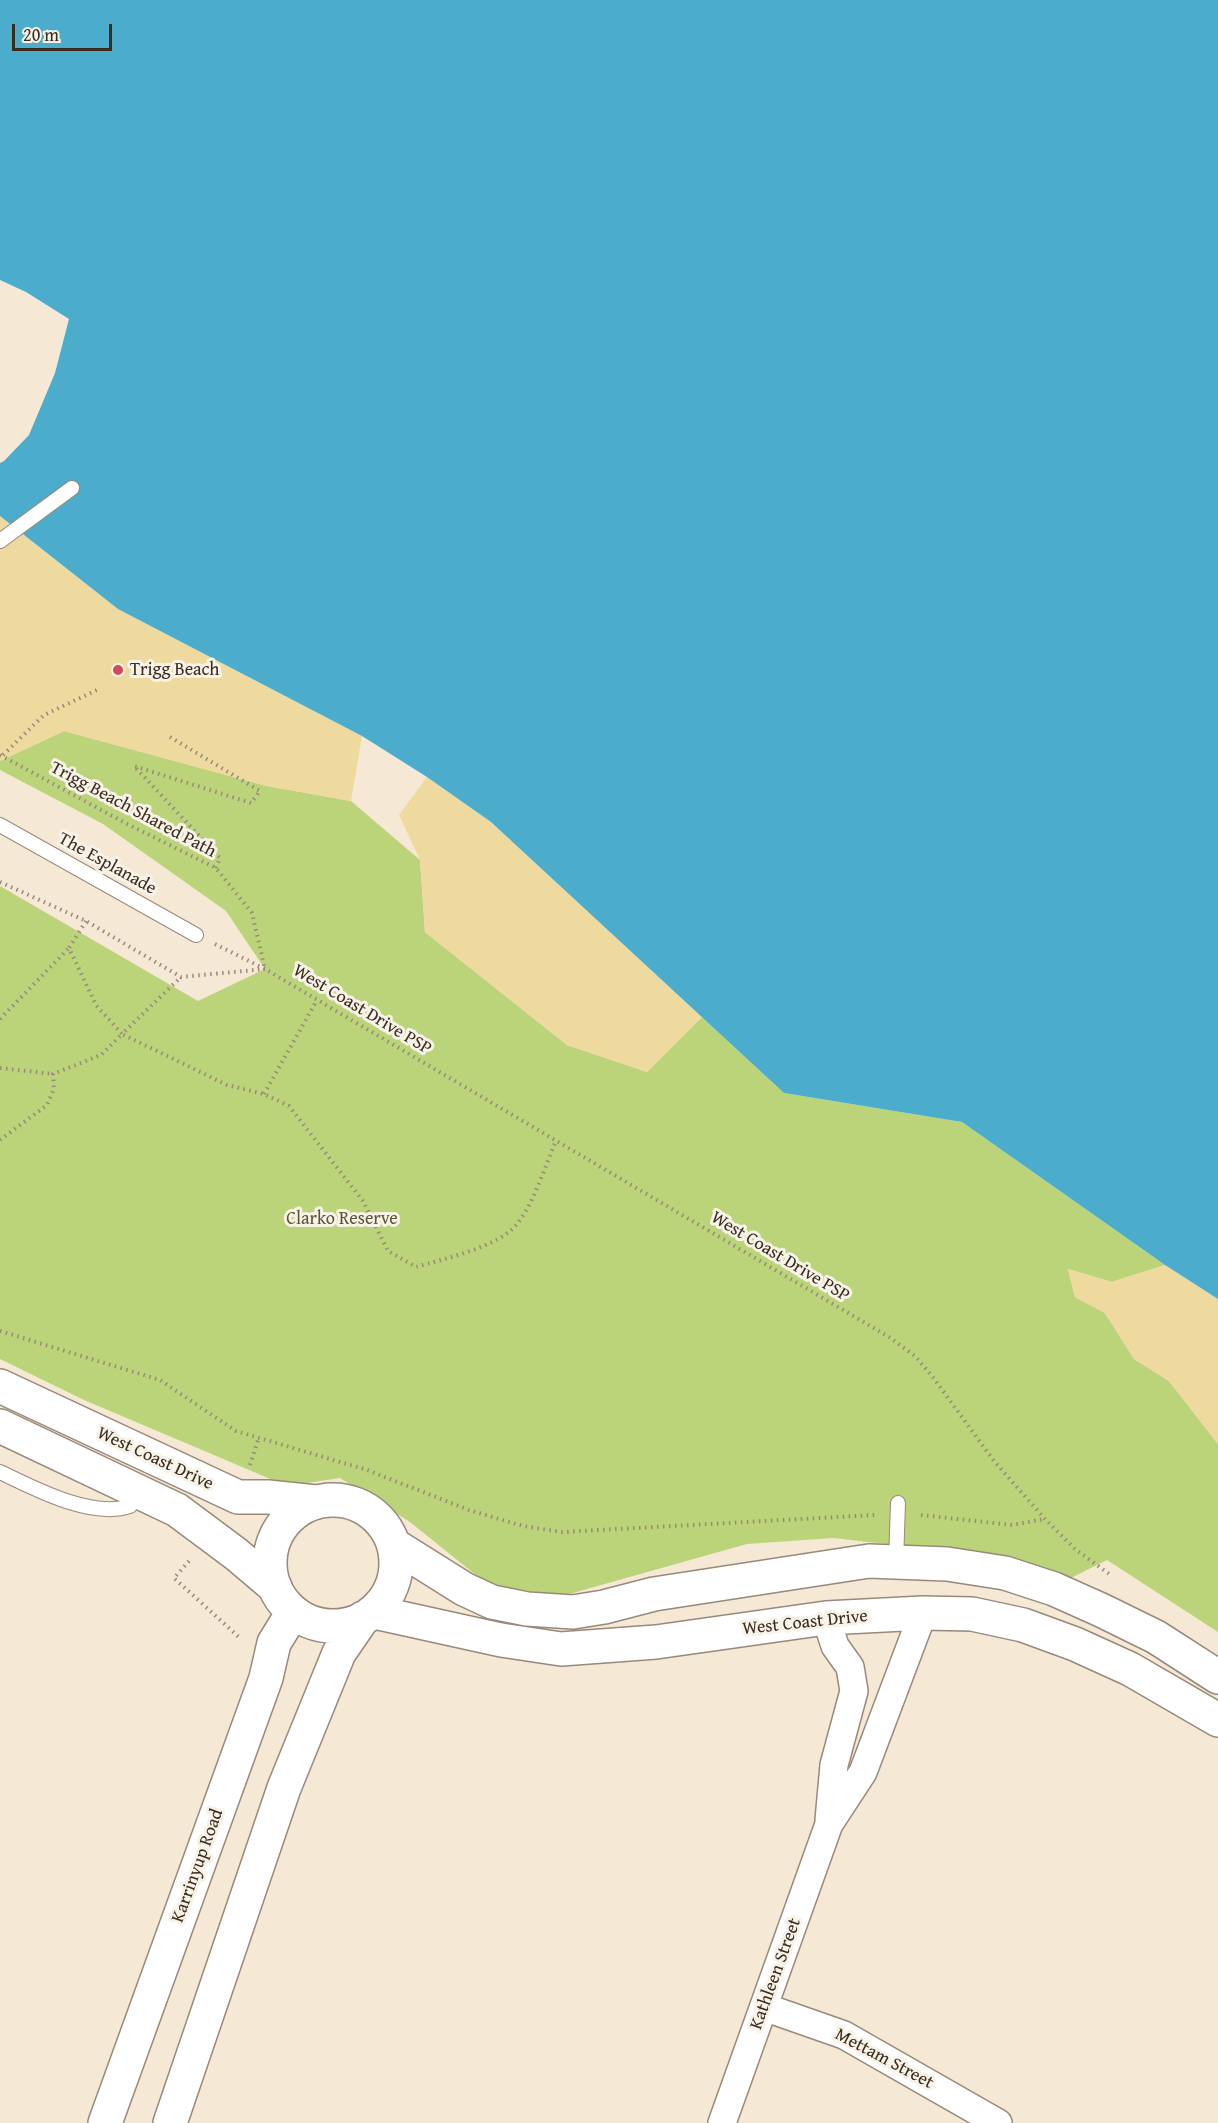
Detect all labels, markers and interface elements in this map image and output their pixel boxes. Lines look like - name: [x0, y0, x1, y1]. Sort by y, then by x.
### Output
- scale bar: [15, 12, 116, 50]
- text: 20 m: [23, 21, 59, 48]
- place label: Trigg Beach: [130, 659, 219, 681]
- marker: Trigg Beach: [111, 663, 125, 677]
- street label: Trigg Beach Shared Path: [46, 757, 220, 863]
- street label: The Esplanade: [54, 828, 160, 900]
- street label: West Coast Drive PSP: [289, 960, 435, 1060]
- street label: West Coast Drive PSP: [707, 1207, 853, 1307]
- park label: Clarko Reserve: [286, 1208, 398, 1230]
- street label: West Coast Drive: [93, 1423, 217, 1495]
- street label: West Coast Drive: [741, 1606, 869, 1640]
- street label: Karrinyup Road: [167, 1806, 229, 1926]
- street label: Kathleen Street: [746, 1915, 806, 2033]
- street label: Mettam Street: [831, 2024, 937, 2094]

